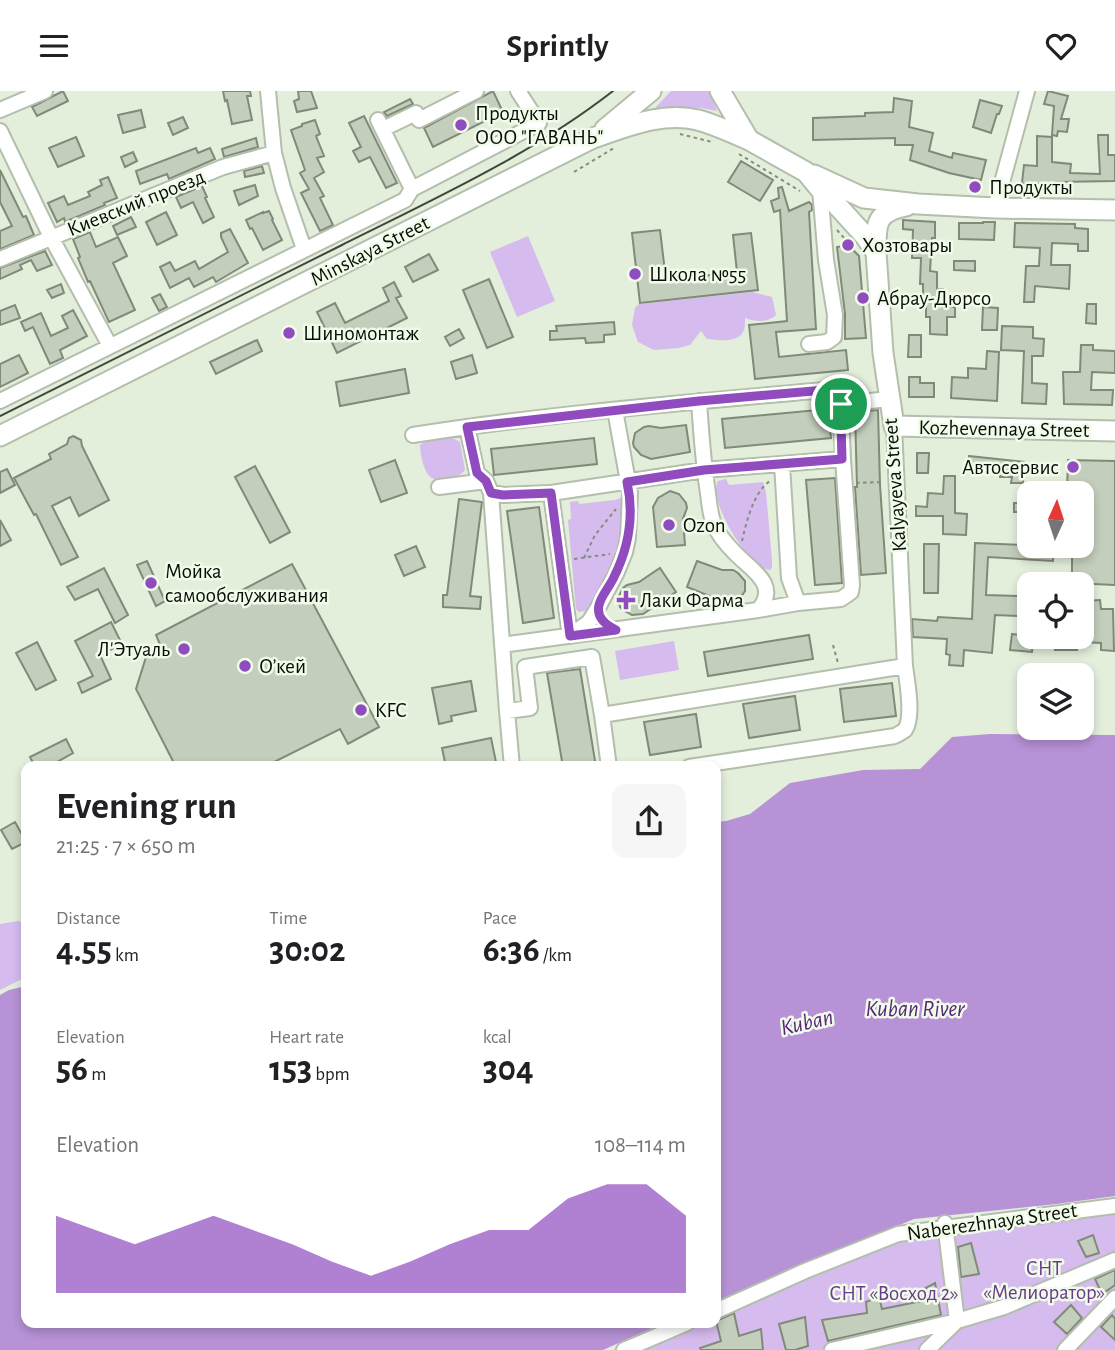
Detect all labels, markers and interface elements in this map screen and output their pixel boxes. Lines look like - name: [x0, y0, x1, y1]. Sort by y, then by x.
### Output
- icon: menu: [35, 27, 73, 65]
- icon: heart: [1042, 27, 1080, 65]
- text: Sprintly: [506, 30, 609, 62]
- place label: Продукты ООО "ГАВАНЬ": [475, 103, 603, 148]
- marker: Продукты ООО "ГАВАНЬ": [453, 117, 469, 133]
- street label: Киевский проезд: [64, 166, 208, 240]
- place label: Продукты: [989, 177, 1073, 198]
- marker: Продукты: [967, 179, 983, 195]
- street label: Minskaya Street: [307, 212, 433, 290]
- place label: Хозтовары: [862, 235, 953, 256]
- marker: Хозтовары: [840, 237, 856, 253]
- place label: Школа №55: [649, 264, 746, 285]
- marker: Школа №55: [627, 266, 643, 282]
- place label: Абрау-Дюрсо: [877, 288, 991, 309]
- marker: Абрау-Дюрсо: [855, 290, 871, 306]
- place label: Шиномонтаж: [303, 323, 419, 344]
- marker: Шиномонтаж: [281, 325, 297, 341]
- pin: [811, 374, 871, 434]
- icon: arrive: [822, 385, 860, 423]
- street label: Kalyayeva Street: [880, 417, 910, 552]
- street label: Kozhevennaya Street: [918, 417, 1090, 441]
- place label: Автосервис: [962, 457, 1059, 478]
- marker: Автосервис: [1065, 459, 1081, 475]
- north arrow: [1017, 481, 1094, 558]
- map controls: [1017, 481, 1094, 740]
- place label: Ozon: [683, 515, 726, 536]
- marker: Ozon: [661, 517, 677, 533]
- place label: Мойка самообслуживания: [165, 561, 329, 606]
- button: locate: [1017, 572, 1094, 649]
- marker: Мойка самообслуживания: [143, 575, 159, 591]
- place label: Лаки Фарма: [640, 590, 744, 611]
- marker: Лаки Фарма: [618, 592, 634, 608]
- place label: Л'Этуаль: [97, 639, 170, 660]
- marker: Л'Этуаль: [176, 641, 192, 657]
- place label: О’кей: [259, 656, 306, 677]
- marker: О’кей: [237, 658, 253, 674]
- button: layers: [1017, 663, 1094, 740]
- place label: KFC: [375, 700, 407, 721]
- marker: KFC: [353, 702, 369, 718]
- button: share: [612, 784, 686, 858]
- text: Evening run: [56, 788, 237, 826]
- text: 21:25 · 7 × 650 m: [56, 835, 196, 858]
- text: Distance: [56, 909, 120, 928]
- text: Time: [269, 909, 307, 928]
- text: Pace: [483, 909, 517, 928]
- text: 4.55: [56, 933, 112, 968]
- text: 30:02: [269, 933, 345, 968]
- text: 6:36: [483, 933, 540, 968]
- text: km: [112, 946, 139, 965]
- text: /km: [540, 946, 572, 965]
- water label: Kuban River: [865, 998, 965, 1021]
- water label: Kuban: [778, 1006, 836, 1040]
- text: Elevation: [56, 1028, 125, 1047]
- text: Heart rate: [269, 1028, 344, 1047]
- text: kcal: [483, 1028, 512, 1047]
- text: 56: [56, 1052, 88, 1087]
- text: 153: [269, 1052, 312, 1087]
- text: 304: [483, 1052, 534, 1087]
- text: m: [88, 1065, 106, 1084]
- text: bpm: [312, 1065, 350, 1084]
- text: Elevation: [56, 1134, 139, 1157]
- text: 108–114 m: [595, 1134, 686, 1157]
- street label: Naberezhnaya Street: [906, 1200, 1079, 1244]
- park label: СНТ «Мелиоратор»: [983, 1258, 1105, 1303]
- park label: СНТ «Восход 2»: [829, 1283, 959, 1304]

